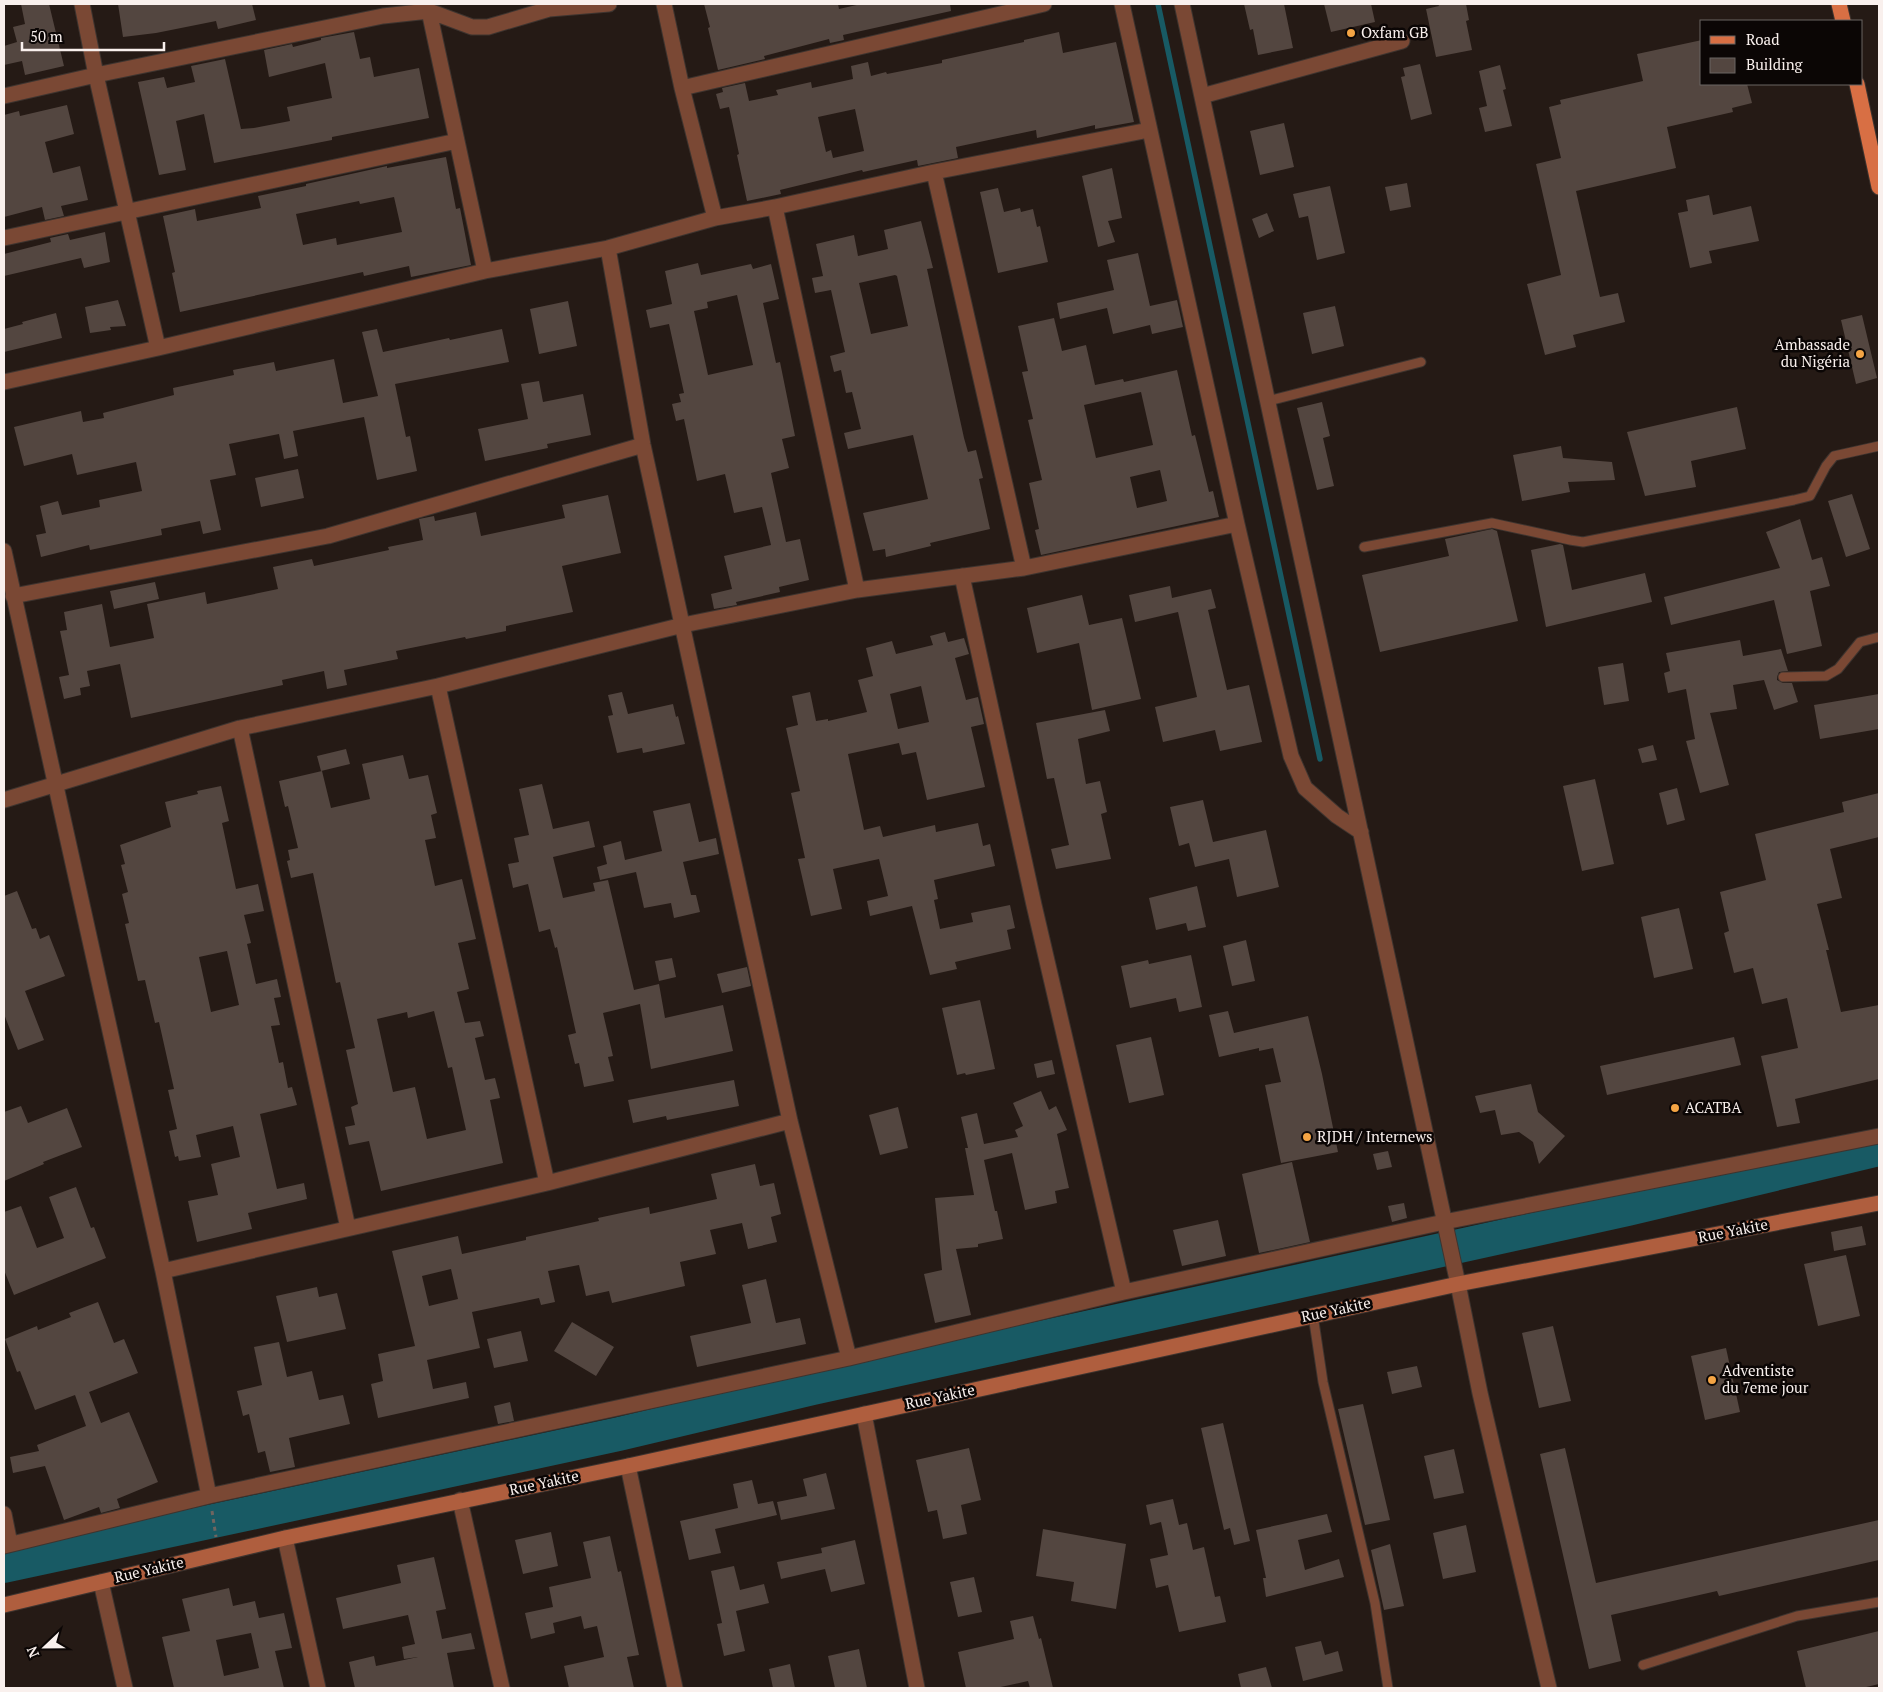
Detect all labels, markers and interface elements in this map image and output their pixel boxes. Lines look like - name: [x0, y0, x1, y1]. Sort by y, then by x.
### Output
- scale bar: [22, 20, 165, 52]
- legend: [1700, 20, 1863, 85]
- place label: Oxfam GB: [1361, 22, 1428, 42]
- text: 50 m: [30, 26, 63, 46]
- marker: Oxfam GB: [1345, 27, 1357, 39]
- text: Road: [1746, 29, 1779, 49]
- text: Building: [1746, 54, 1804, 74]
- place label: Ambassade du Nigéria: [1775, 334, 1850, 371]
- marker: Ambassade du Nigéria: [1854, 348, 1866, 360]
- place label: ACATBA: [1685, 1097, 1742, 1117]
- marker: ACATBA: [1669, 1102, 1681, 1114]
- place label: RJDH / Internews: [1317, 1126, 1433, 1146]
- marker: RJDH / Internews: [1301, 1131, 1313, 1143]
- street label: Rue Yakite: [1696, 1213, 1769, 1247]
- street label: Rue Yakite: [1299, 1292, 1372, 1326]
- place label: Adventiste du 7eme jour: [1722, 1360, 1809, 1397]
- marker: Adventiste du 7eme jour: [1706, 1374, 1718, 1386]
- street label: Rue Yakite: [903, 1379, 976, 1413]
- street label: Rue Yakite: [507, 1465, 580, 1499]
- street label: Rue Yakite: [112, 1551, 185, 1587]
- north arrow: [20, 1622, 70, 1672]
- text: N: [22, 1643, 43, 1661]

